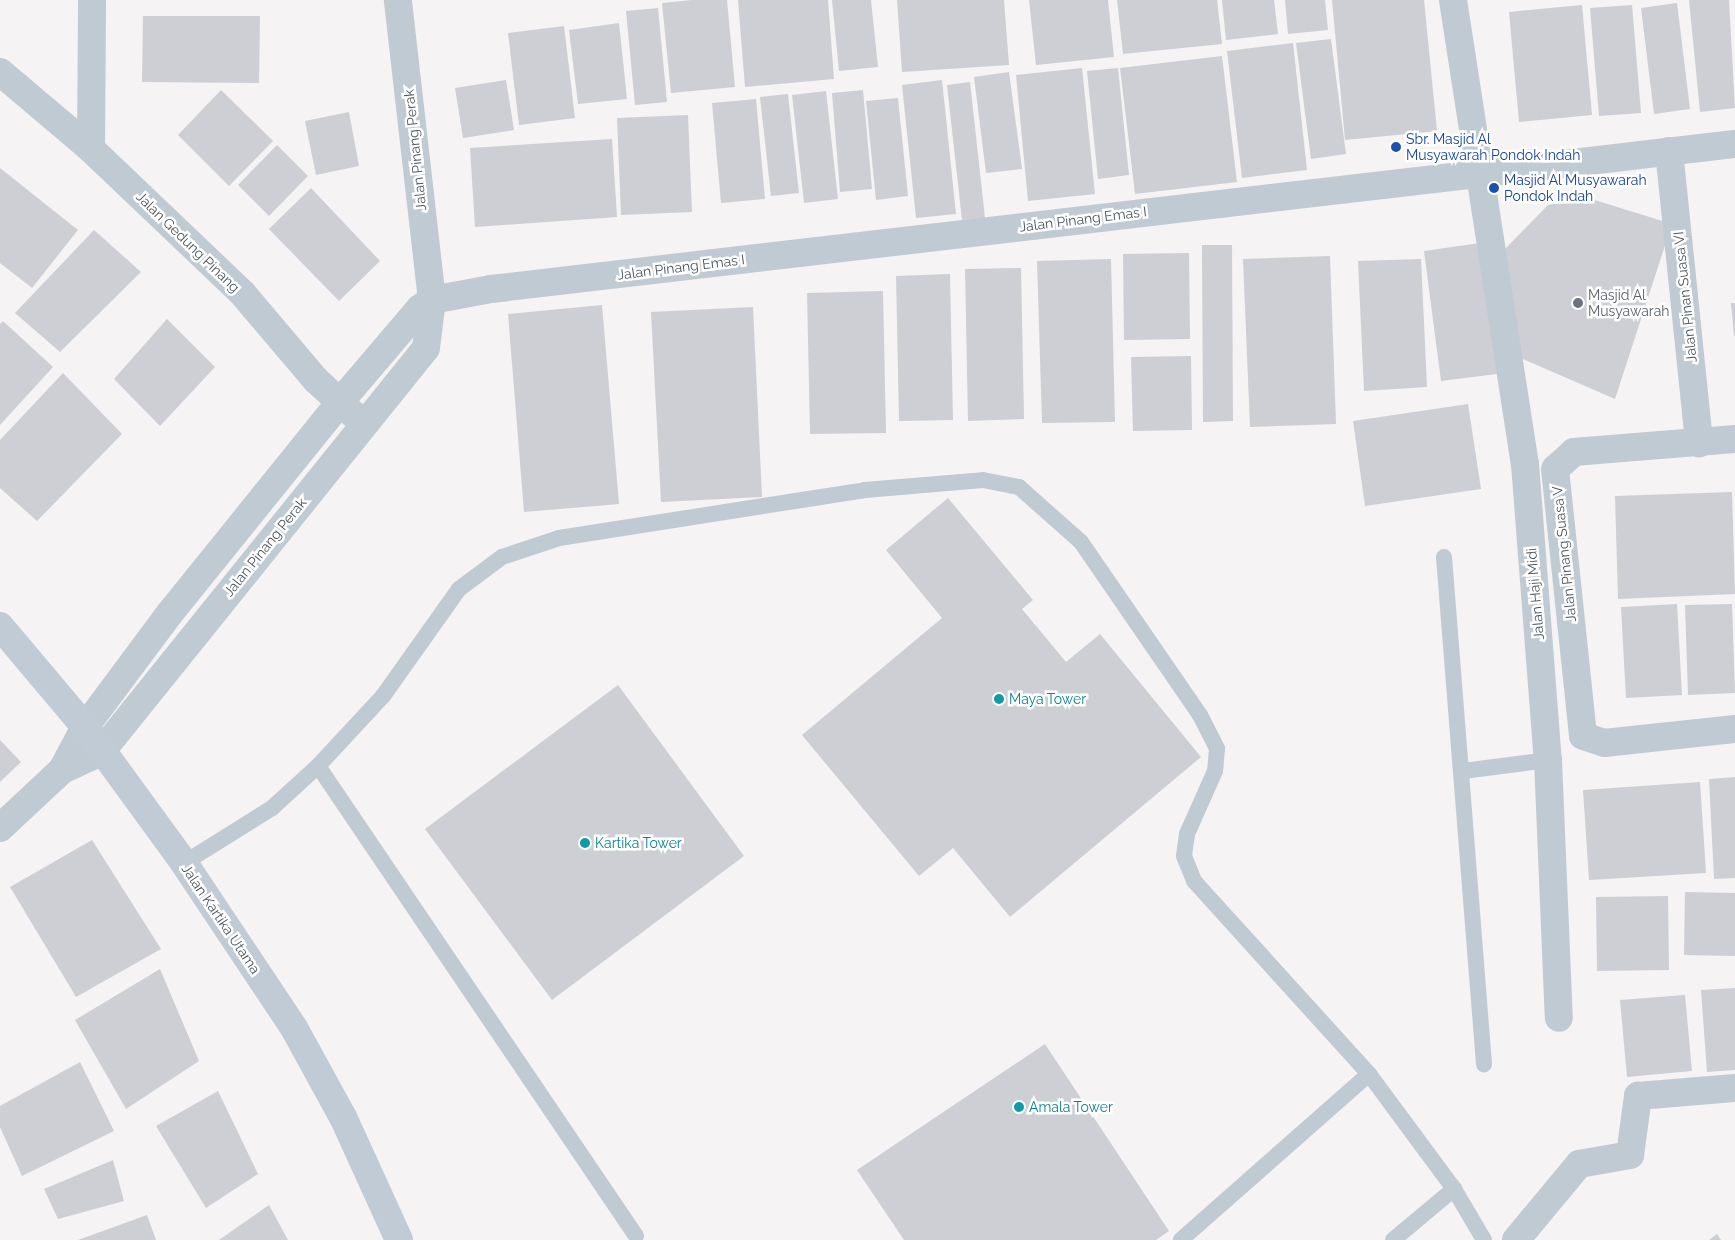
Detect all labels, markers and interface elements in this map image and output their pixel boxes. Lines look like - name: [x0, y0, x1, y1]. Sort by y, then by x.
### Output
- street label: Jalan Pinang Perak: [400, 88, 430, 212]
- place label: Sbr. Masjid Al Musyawarah Pondok Indah: [1406, 131, 1580, 164]
- marker: Sbr. Masjid Al Musyawarah Pondok Indah: [1390, 141, 1402, 153]
- place label: Masjid Al Musyawarah Pondok Indah: [1504, 172, 1647, 204]
- marker: Masjid Al Musyawarah Pondok Indah: [1488, 182, 1500, 194]
- street label: Jalan Gedung Pinang: [133, 188, 243, 296]
- street label: Jalan Pinang Emas I: [1018, 203, 1148, 235]
- street label: Jalan Pinan Suasa VI: [1670, 230, 1700, 364]
- street label: Jalan Pinang Emas I: [616, 251, 746, 283]
- place label: Masjid Al Musyawarah: [1588, 287, 1670, 320]
- marker: Masjid Al Musyawarah: [1572, 297, 1584, 309]
- street label: Jalan Pinang Suasa V: [1548, 485, 1580, 623]
- street label: Jalan Pinang Perak: [220, 494, 310, 600]
- street label: Jalan Haji Midi: [1523, 547, 1547, 641]
- place label: Maya Tower: [1009, 691, 1087, 707]
- marker: Maya Tower: [993, 693, 1005, 705]
- place label: Kartika Tower: [595, 835, 682, 851]
- marker: Kartika Tower: [579, 837, 591, 849]
- street label: Jalan Kartika Utama: [178, 861, 264, 977]
- place label: Amala Tower: [1029, 1099, 1113, 1115]
- marker: Amala Tower: [1013, 1101, 1025, 1113]

